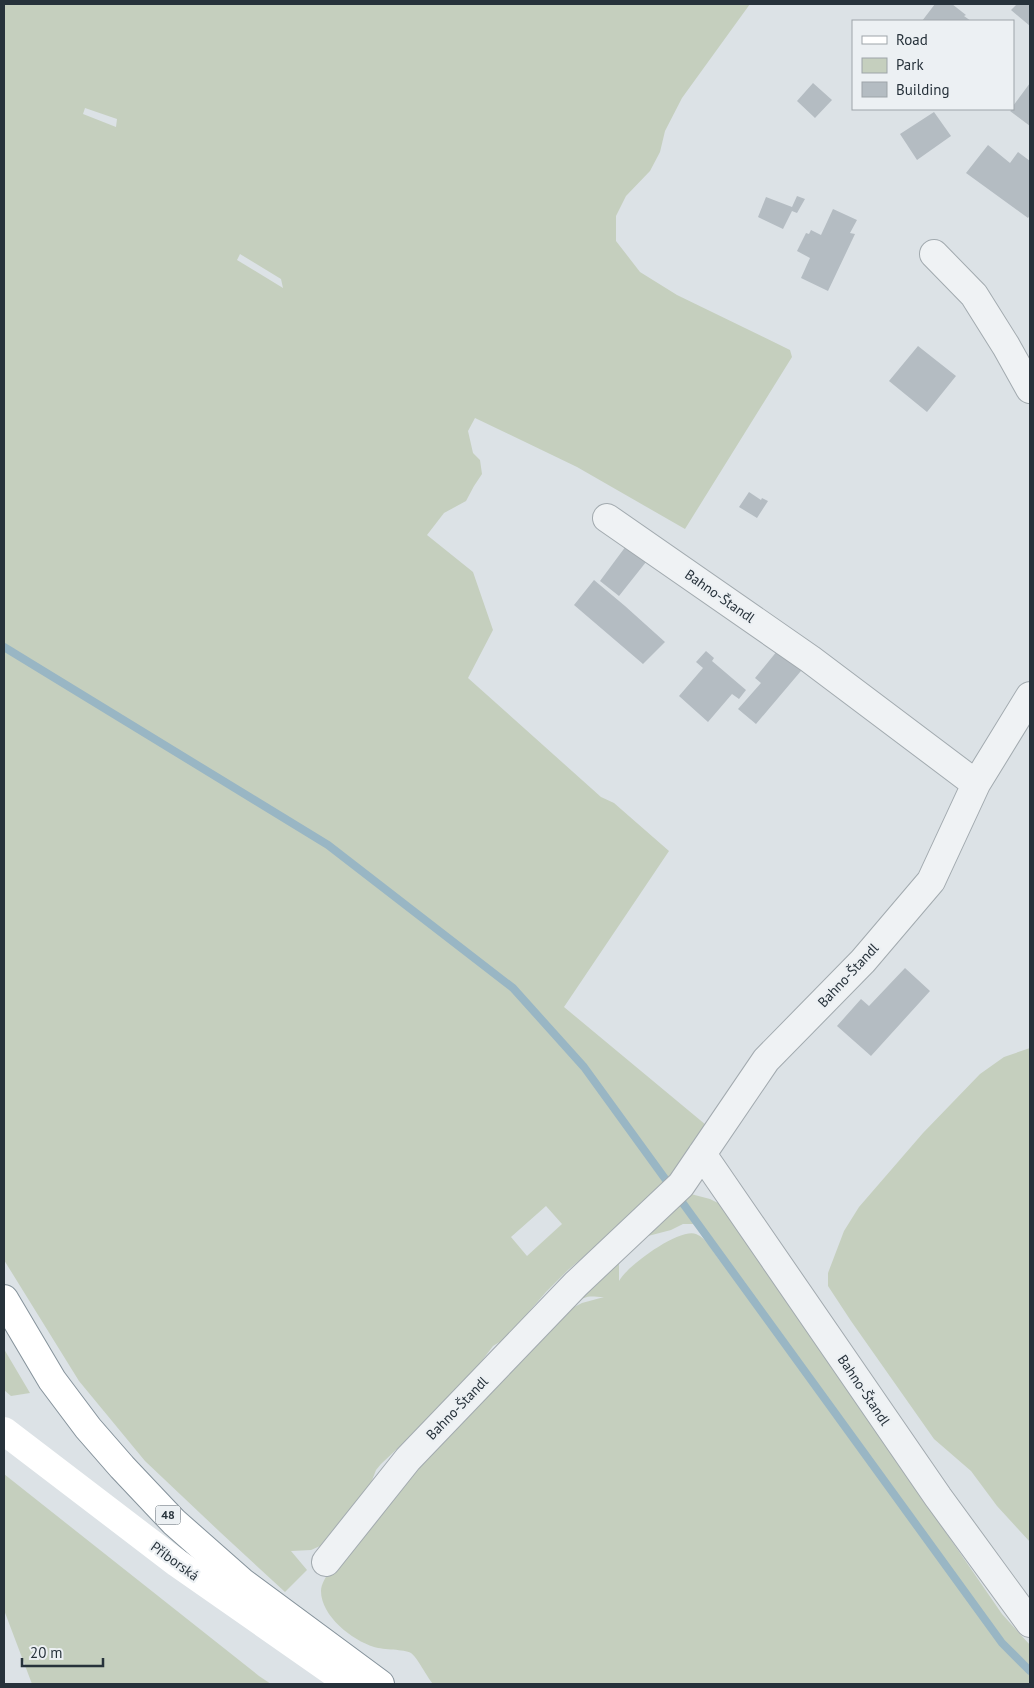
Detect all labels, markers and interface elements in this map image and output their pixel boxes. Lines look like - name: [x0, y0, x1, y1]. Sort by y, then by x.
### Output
- legend: [852, 20, 1014, 110]
- text: Road: [896, 30, 928, 49]
- text: Park: [896, 55, 924, 74]
- text: Building: [896, 80, 950, 99]
- street label: Bahno-Štandl: [682, 565, 758, 627]
- street label: Bahno-Štandl: [814, 939, 882, 1011]
- street label: Bahno-Štandl: [834, 1351, 894, 1429]
- street label: Bahno-Štandl: [422, 1372, 492, 1444]
- road number: 48: [156, 1506, 180, 1524]
- street label: Příborská: [147, 1537, 203, 1585]
- scale bar: [22, 1636, 104, 1668]
- text: 20 m: [30, 1643, 63, 1662]

